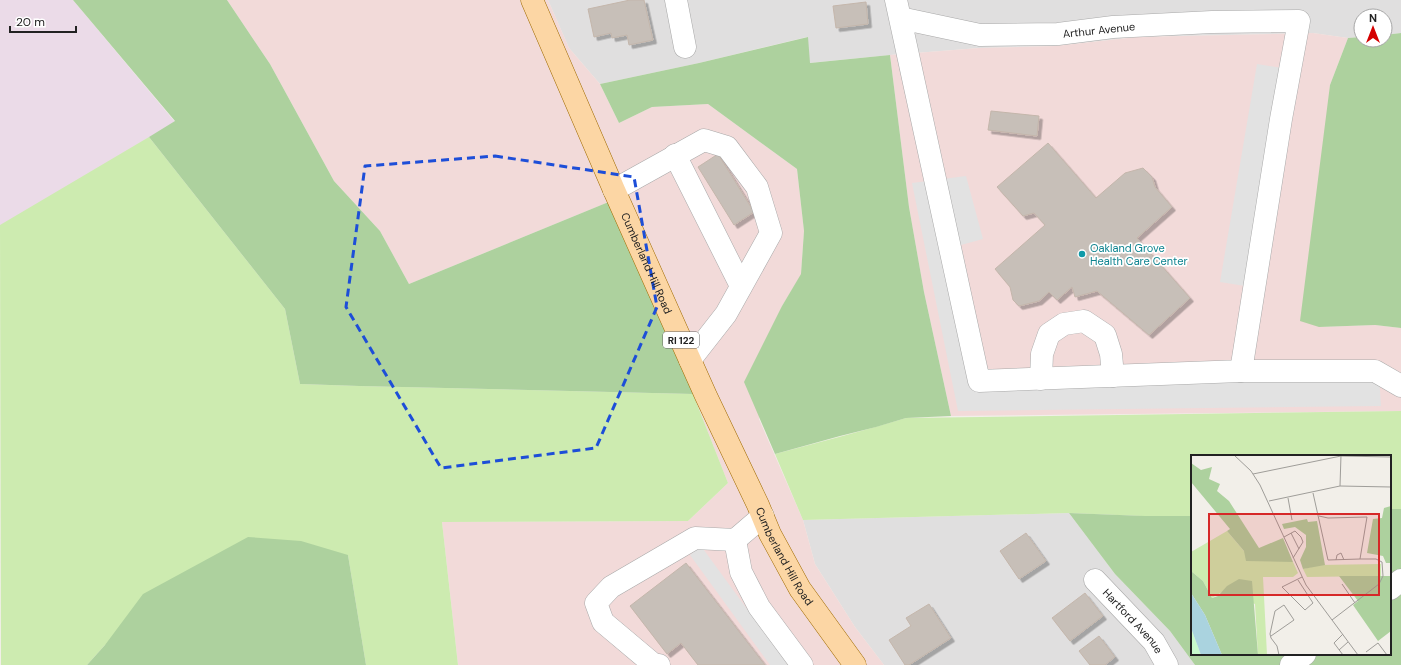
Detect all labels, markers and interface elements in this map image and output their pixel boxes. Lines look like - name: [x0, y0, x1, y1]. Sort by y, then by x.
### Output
- scale bar: [10, 8, 76, 34]
- north arrow: [1353, 8, 1393, 48]
- text: N: [1369, 11, 1377, 25]
- text: 20 m: [16, 14, 45, 30]
- street label: Arthur Avenue: [1062, 19, 1136, 41]
- street label: Cumberland Hill Road: [618, 210, 675, 316]
- place label: Oakland Grove Health Care Center: [1090, 241, 1188, 268]
- marker: Oakland Grove Health Care Center: [1077, 249, 1087, 259]
- road number: RI 122: [663, 332, 699, 348]
- inset map: [1191, 455, 1391, 655]
- street label: Cumberland Hill Road: [753, 505, 817, 608]
- street label: Hartford Avenue: [1100, 586, 1166, 656]

